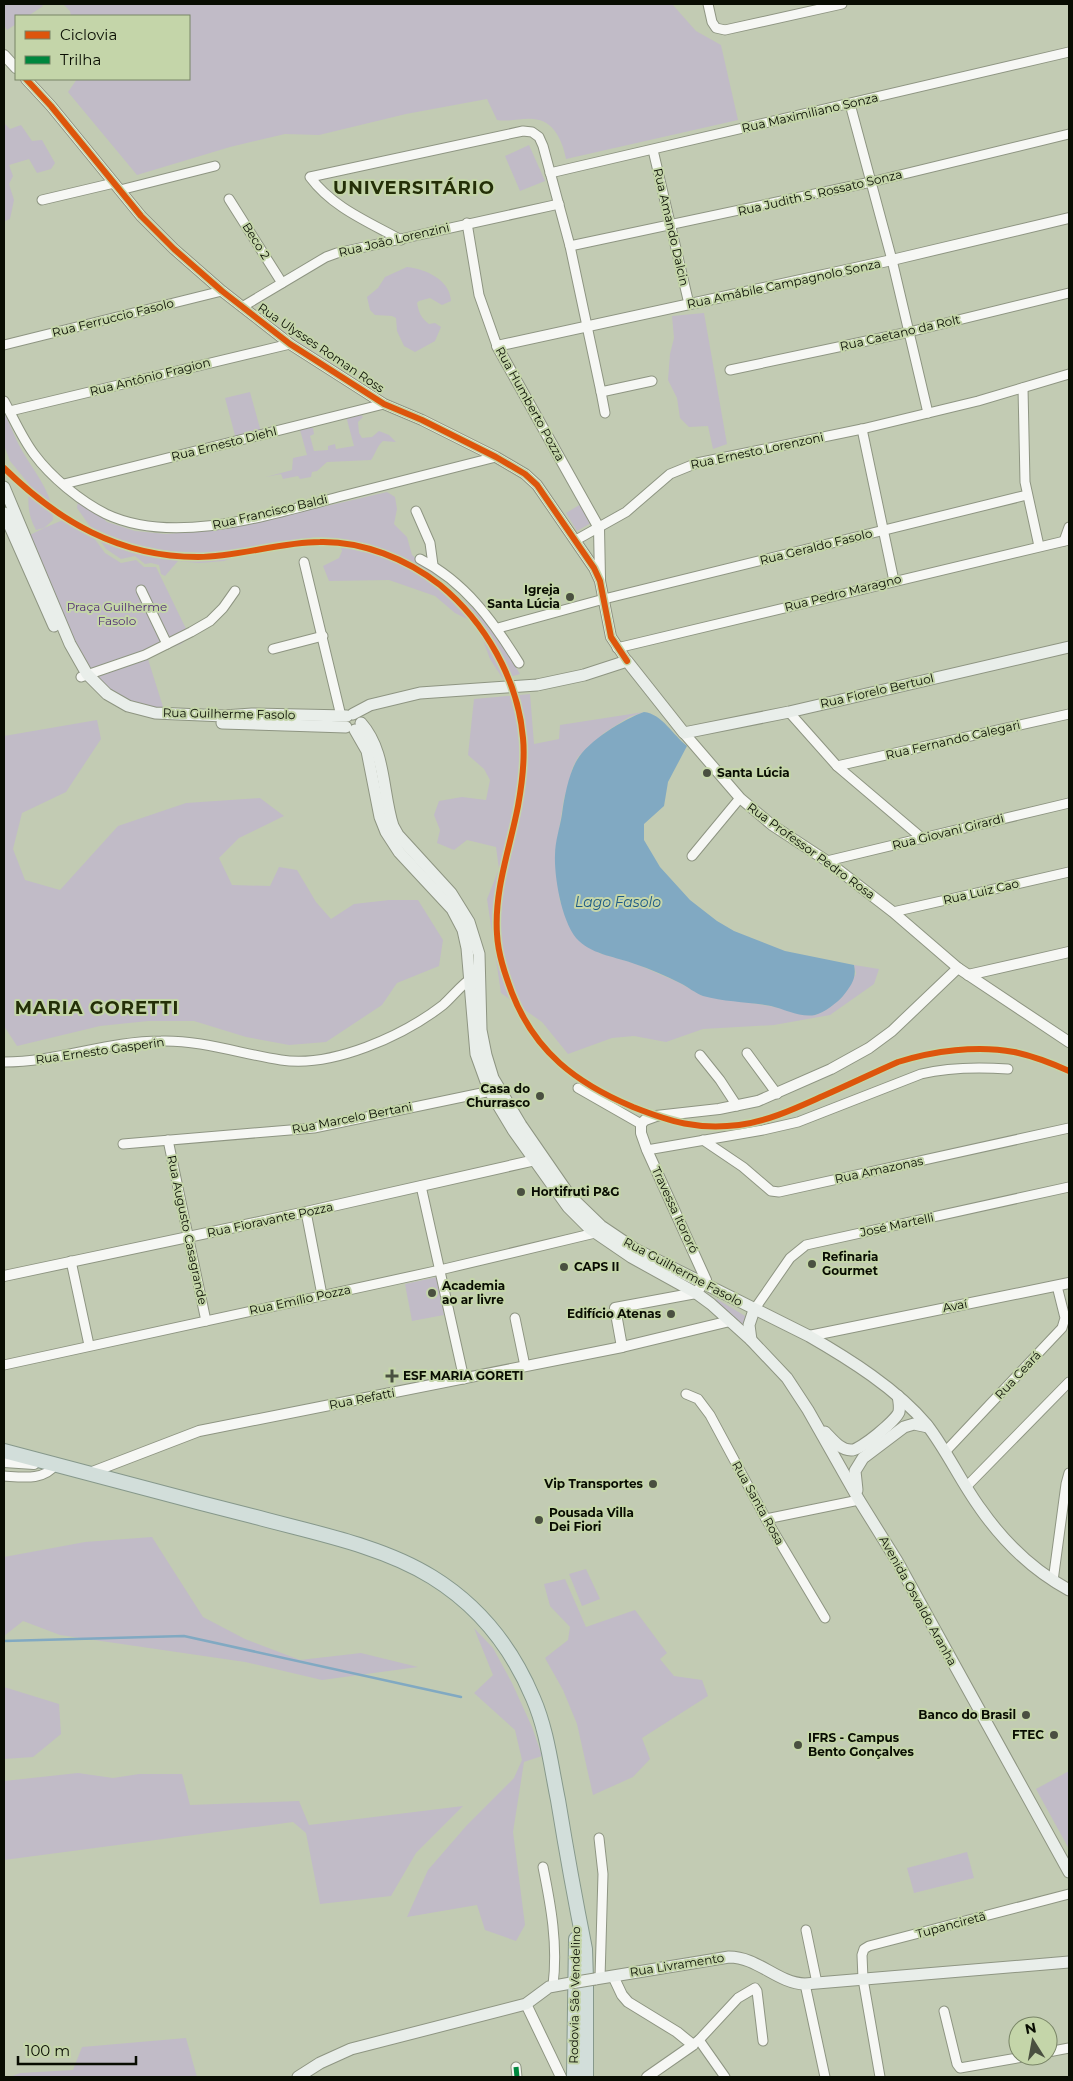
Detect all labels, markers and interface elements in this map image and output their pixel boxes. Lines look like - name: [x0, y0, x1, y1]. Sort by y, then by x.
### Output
- legend: [15, 15, 190, 80]
- text: Ciclovia: [60, 25, 117, 44]
- text: Trilha: [60, 50, 101, 69]
- street label: Rua Maximiliano Sonza: [740, 89, 880, 136]
- street label: Rua Amando Dalcin: [651, 166, 692, 287]
- street label: Rua Judith S. Rossato Sonza: [736, 166, 904, 219]
- district label: UNIVERSITÁRIO: [333, 177, 495, 199]
- street label: Rua João Lorenzini: [337, 219, 451, 260]
- street label: Beco 2: [239, 220, 274, 262]
- street label: Rua Amábile Campagnolo Sonza: [686, 256, 882, 311]
- street label: Rua Ferruccio Fasolo: [50, 295, 175, 340]
- street label: Rua Ulysses Roman Ross: [255, 300, 387, 396]
- street label: Rua Caetano da Rolt: [838, 311, 961, 354]
- street label: Rua Humberto Pozza: [493, 344, 568, 464]
- street label: Rua Antônio Fragion: [88, 354, 212, 399]
- street label: Rua Ernesto Diehl: [170, 423, 278, 464]
- street label: Rua Ernesto Lorenzoni: [689, 429, 825, 472]
- street label: Rua Francisco Baldi: [211, 491, 329, 532]
- street label: Rua Geraldo Fasolo: [758, 525, 874, 568]
- street label: Rua Pedro Maragno: [783, 571, 903, 614]
- place label: Igreja Santa Lúcia: [487, 582, 560, 611]
- marker: Igreja Santa Lúcia: [564, 591, 576, 603]
- park label: Praça Guilherme Fasolo: [67, 599, 167, 628]
- street label: Rua Fiorelo Bertuol: [819, 670, 935, 711]
- street label: Rua Guilherme Fasolo: [163, 705, 295, 722]
- street label: Rua Fernando Calegari: [884, 717, 1022, 762]
- place label: Santa Lúcia: [717, 765, 790, 780]
- marker: Santa Lúcia: [701, 767, 713, 779]
- street label: Rua Professor Pedro Rosa: [745, 799, 878, 902]
- street label: Rua Giovani Girardi: [890, 810, 1005, 853]
- street label: Rua Luiz Cao: [941, 875, 1020, 908]
- water label: Lago Fasolo: [575, 893, 661, 911]
- district label: MARIA GORETTI: [15, 997, 179, 1019]
- street label: Rua Ernesto Gasperin: [35, 1034, 165, 1067]
- place label: Casa do Churrasco: [466, 1081, 530, 1110]
- marker: Casa do Churrasco: [534, 1090, 546, 1102]
- street label: Rua Marcelo Bertani: [290, 1098, 413, 1137]
- street label: Rua Amazonas: [833, 1153, 925, 1186]
- street label: Rua Augusto Casagrande: [164, 1154, 211, 1306]
- street label: Travessa Itororó: [649, 1164, 702, 1255]
- place label: Hortifruti P&G: [531, 1184, 619, 1199]
- marker: Hortifruti P&G: [515, 1186, 527, 1198]
- street label: Rua Fioravante Pozza: [206, 1199, 334, 1240]
- street label: José Martelli: [858, 1209, 935, 1240]
- street label: Rua Guilherme Fasolo: [621, 1234, 745, 1309]
- place label: Refinaria Gourmet: [822, 1249, 879, 1278]
- marker: Refinaria Gourmet: [806, 1258, 818, 1270]
- place label: CAPS II: [574, 1259, 619, 1274]
- marker: CAPS II: [558, 1261, 570, 1273]
- place label: Academia ao ar livre: [441, 1278, 505, 1307]
- street label: Rua Emílio Pozza: [248, 1281, 352, 1318]
- marker: Academia ao ar livre: [426, 1287, 438, 1299]
- street label: Avaí: [941, 1296, 969, 1315]
- place label: Edifício Atenas: [567, 1306, 662, 1321]
- marker: Edifício Atenas: [665, 1308, 677, 1320]
- street label: Rua Ceará: [991, 1347, 1044, 1402]
- place label: ESF MARIA GORETI: [403, 1368, 523, 1383]
- marker: ESF MARIA GORETI: [385, 1369, 399, 1383]
- street label: Rua Refatti: [328, 1385, 396, 1412]
- street label: Rua Santa Rosa: [729, 1458, 788, 1547]
- place label: Vip Transportes: [543, 1476, 644, 1491]
- marker: Vip Transportes: [647, 1478, 659, 1490]
- place label: Pousada Villa Dei Fiori: [549, 1505, 634, 1534]
- marker: Pousada Villa Dei Fiori: [533, 1514, 545, 1526]
- street label: Avenida Osvaldo Aranha: [876, 1533, 960, 1668]
- place label: Banco do Brasil: [918, 1707, 1016, 1722]
- marker: Banco do Brasil: [1020, 1709, 1032, 1721]
- place label: FTEC: [1012, 1727, 1044, 1742]
- marker: FTEC: [1048, 1729, 1060, 1741]
- place label: IFRS - Campus Bento Gonçalves: [808, 1730, 914, 1759]
- marker: IFRS - Campus Bento Gonçalves: [792, 1739, 804, 1751]
- street label: Tupanciretã: [914, 1908, 987, 1941]
- street label: Rodovia São Vendelino: [566, 1926, 583, 2064]
- street label: Rua Livramento: [629, 1950, 725, 1979]
- north arrow: [1008, 2016, 1058, 2066]
- text: N: [1023, 2018, 1038, 2038]
- scale bar: [18, 2034, 135, 2066]
- text: 100 m: [25, 2041, 70, 2060]

